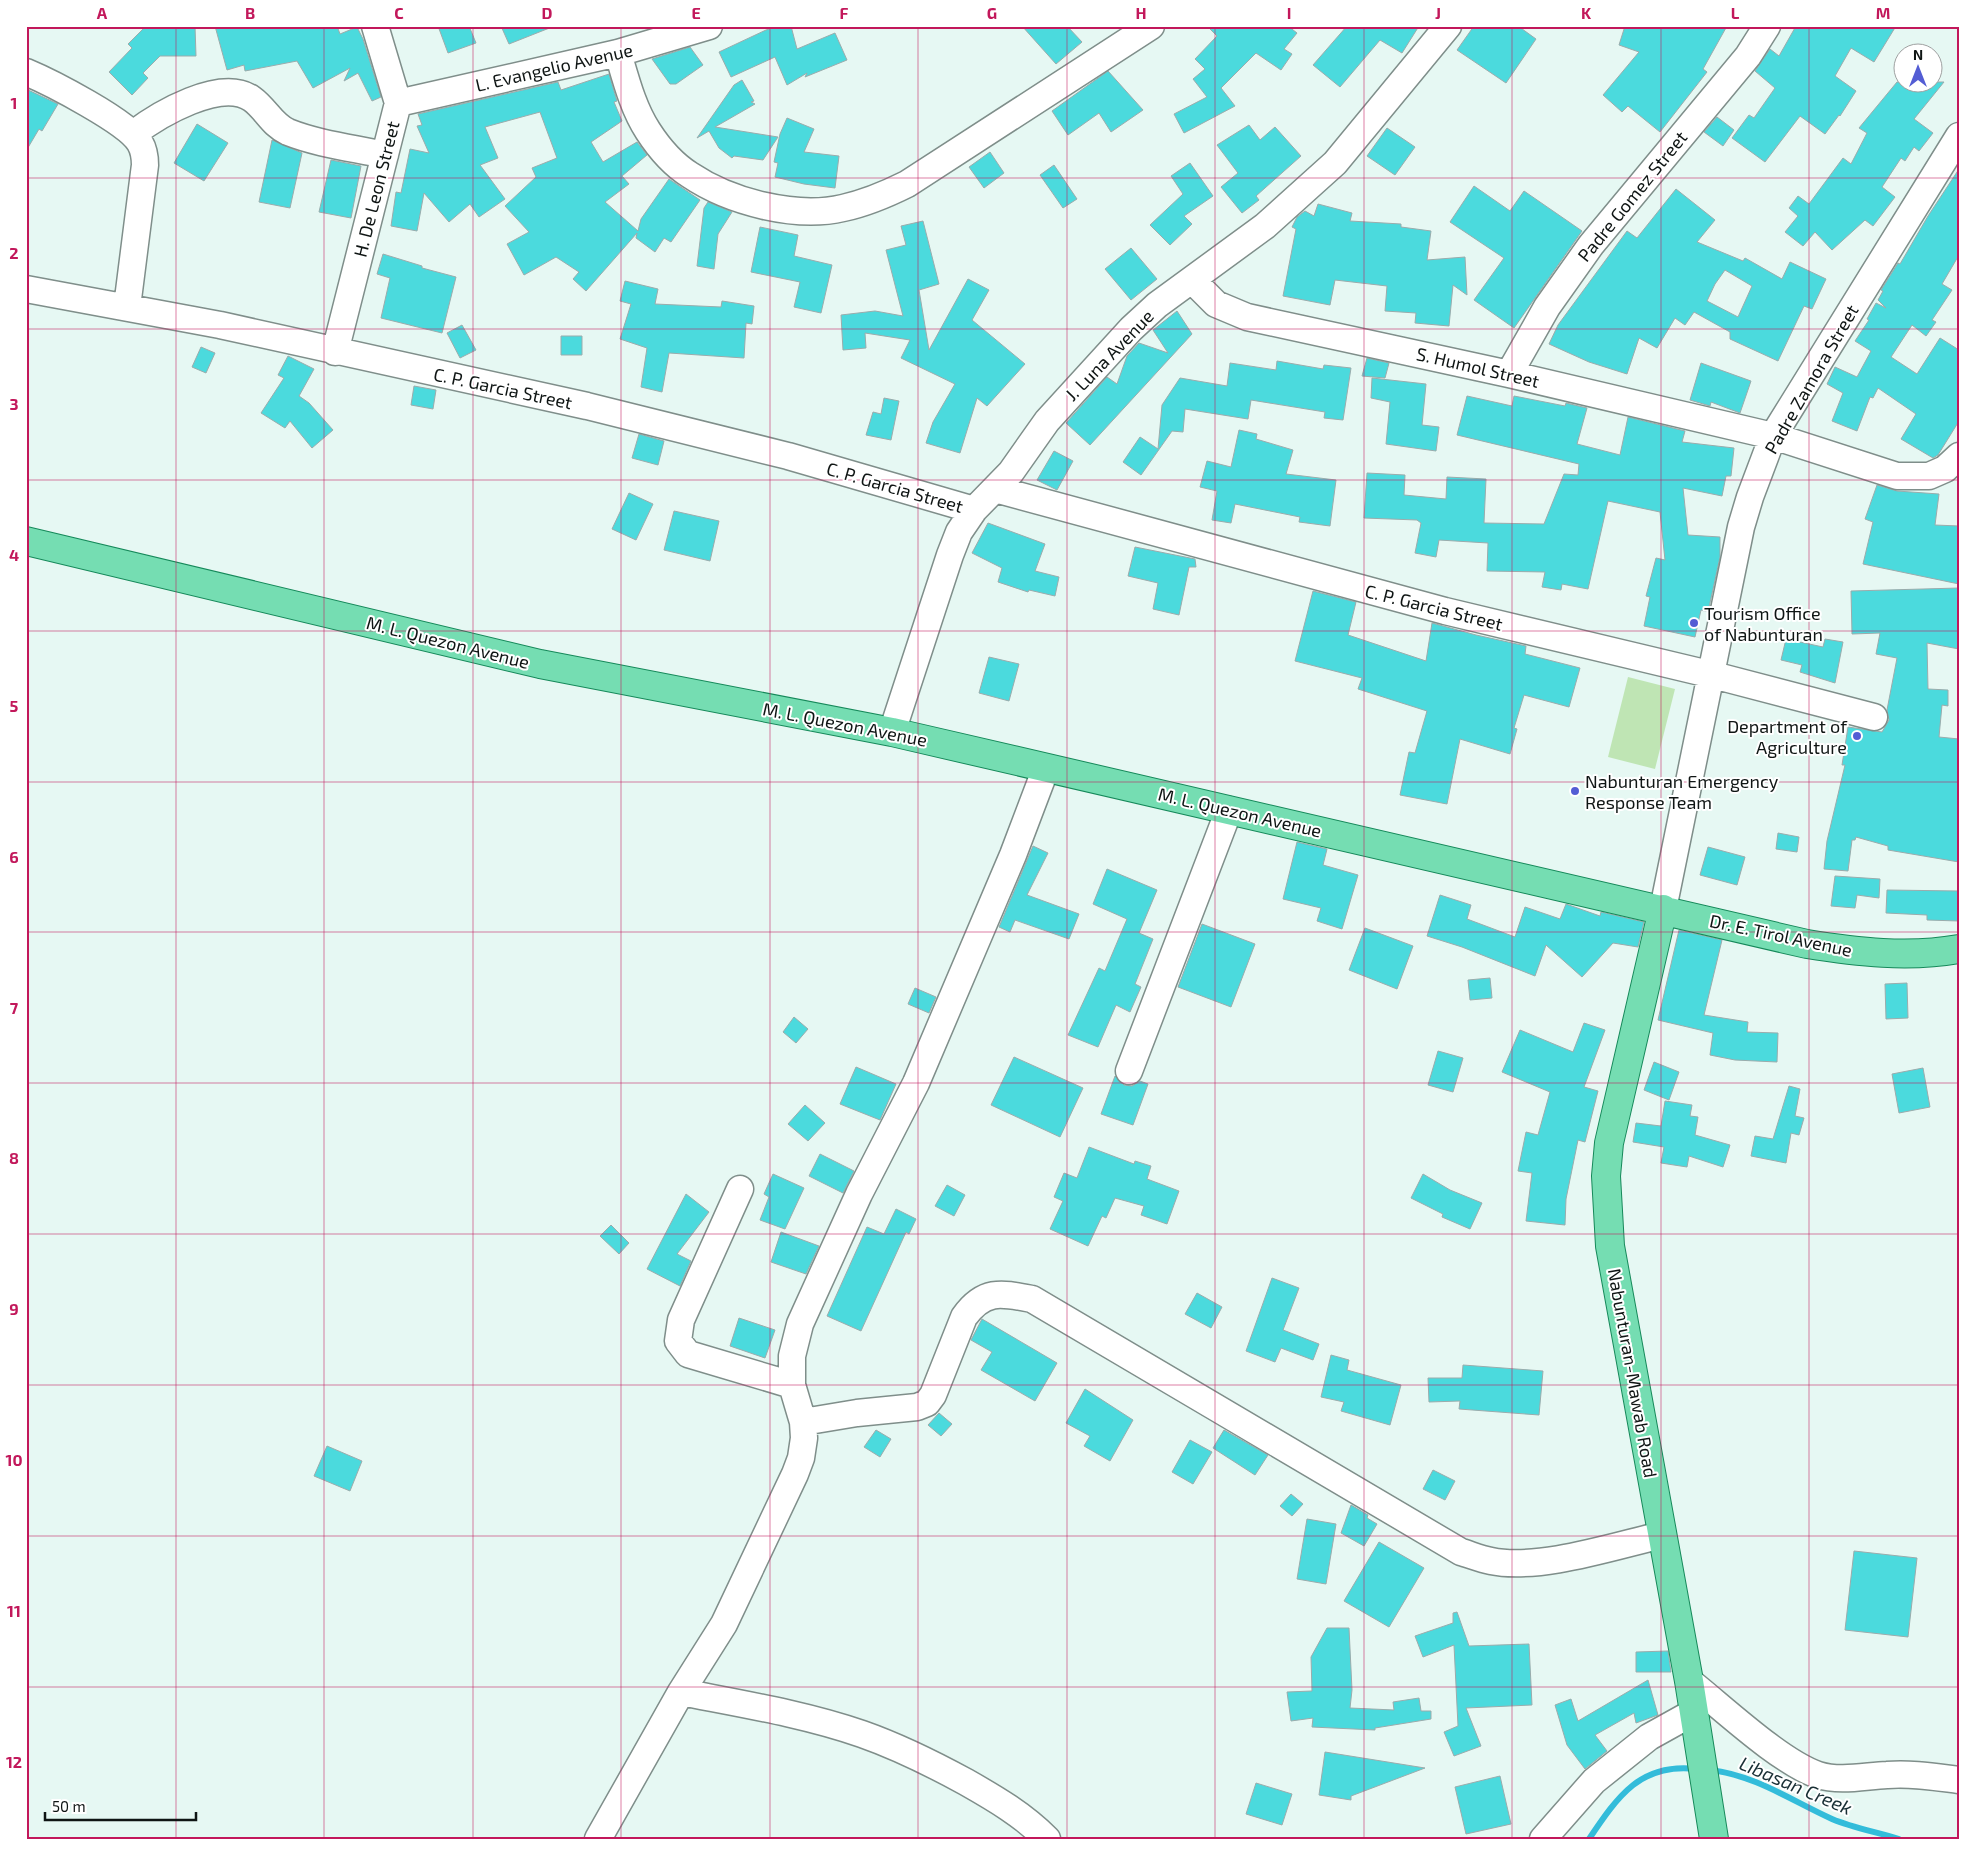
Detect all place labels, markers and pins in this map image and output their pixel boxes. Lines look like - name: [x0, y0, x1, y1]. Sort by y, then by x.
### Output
- place label: Tourism Office of Nabunturan: [1704, 602, 1823, 645]
- marker: Tourism Office of Nabunturan: [1688, 617, 1700, 629]
- place label: Department of Agriculture: [1727, 715, 1848, 758]
- marker: Department of Agriculture: [1851, 730, 1863, 742]
- place label: Nabunturan Emergency Response Team: [1585, 770, 1779, 813]
- marker: Nabunturan Emergency Response Team: [1569, 785, 1581, 797]

